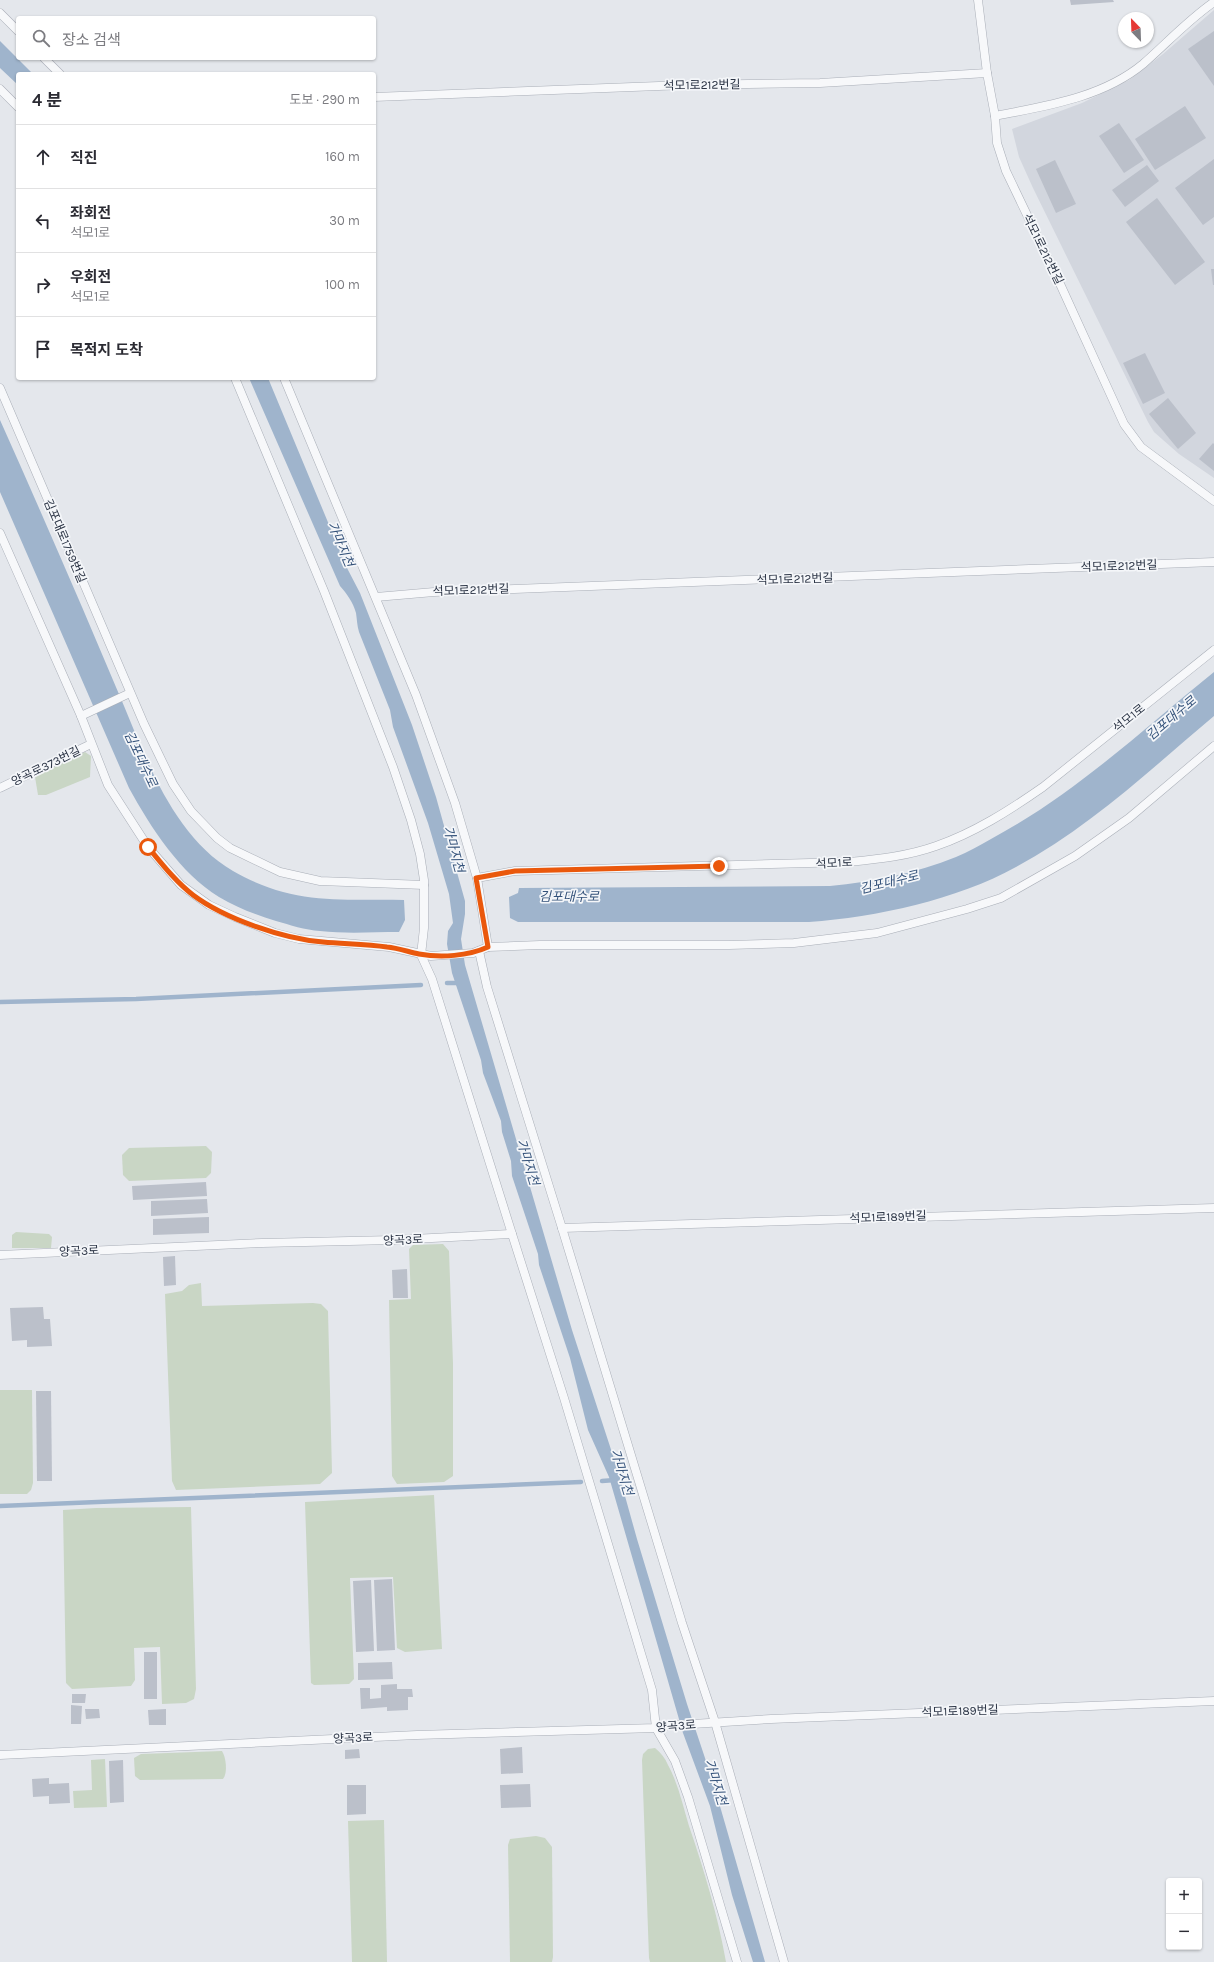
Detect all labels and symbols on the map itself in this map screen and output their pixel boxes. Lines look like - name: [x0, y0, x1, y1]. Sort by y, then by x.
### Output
- north arrow: [1118, 12, 1154, 48]
- street label: 석모1로212번길: [663, 77, 741, 93]
- street label: 석모1로212번길: [1020, 211, 1066, 287]
- street label: 김포대로1759번길: [41, 497, 89, 585]
- water label: 가마지천: [325, 519, 358, 570]
- street label: 석모1로212번길: [1080, 558, 1158, 574]
- street label: 석모1로212번길: [756, 571, 834, 587]
- street label: 석모1로212번길: [432, 582, 510, 598]
- water label: 김포대수로: [1143, 692, 1200, 743]
- street label: 석모1로: [1110, 701, 1148, 735]
- water label: 김포대수로: [122, 729, 161, 790]
- street label: 양곡로373번길: [9, 743, 83, 789]
- water label: 가마지천: [441, 824, 468, 875]
- route start: [139, 838, 157, 856]
- street label: 석모1로: [815, 855, 853, 871]
- route end: [710, 857, 728, 875]
- water label: 김포대수로: [858, 867, 921, 897]
- water label: 김포대수로: [539, 889, 600, 904]
- water label: 가마지천: [514, 1137, 542, 1188]
- street label: 석모1로189번길: [849, 1209, 927, 1225]
- street label: 양곡3로: [383, 1232, 423, 1248]
- street label: 양곡3로: [59, 1243, 99, 1259]
- water label: 가마지천: [608, 1447, 636, 1498]
- street label: 석모1로189번길: [921, 1703, 999, 1719]
- street label: 양곡3로: [655, 1717, 697, 1735]
- street label: 양곡3로: [333, 1730, 373, 1746]
- water label: 가마지천: [702, 1757, 730, 1808]

